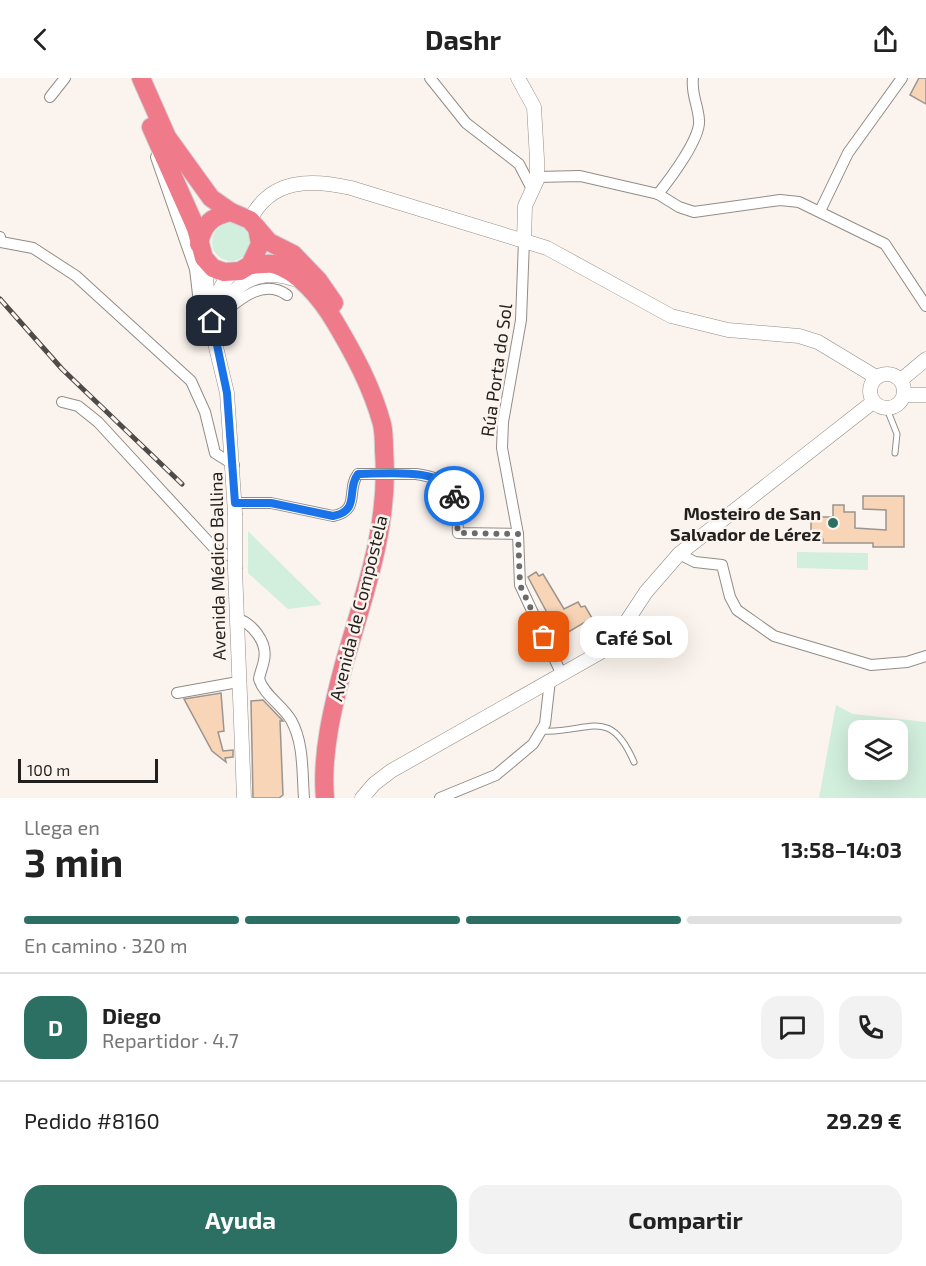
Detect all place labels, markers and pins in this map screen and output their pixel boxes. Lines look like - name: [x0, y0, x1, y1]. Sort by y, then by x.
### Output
- pin: [186, 295, 237, 346]
- place label: Mosteiro de San Salvador de Lérez: [670, 502, 821, 545]
- marker: Mosteiro de San Salvador de Lérez: [826, 516, 840, 530]
- pin: [518, 611, 569, 662]
- callout: Café Sol: [580, 616, 688, 658]

